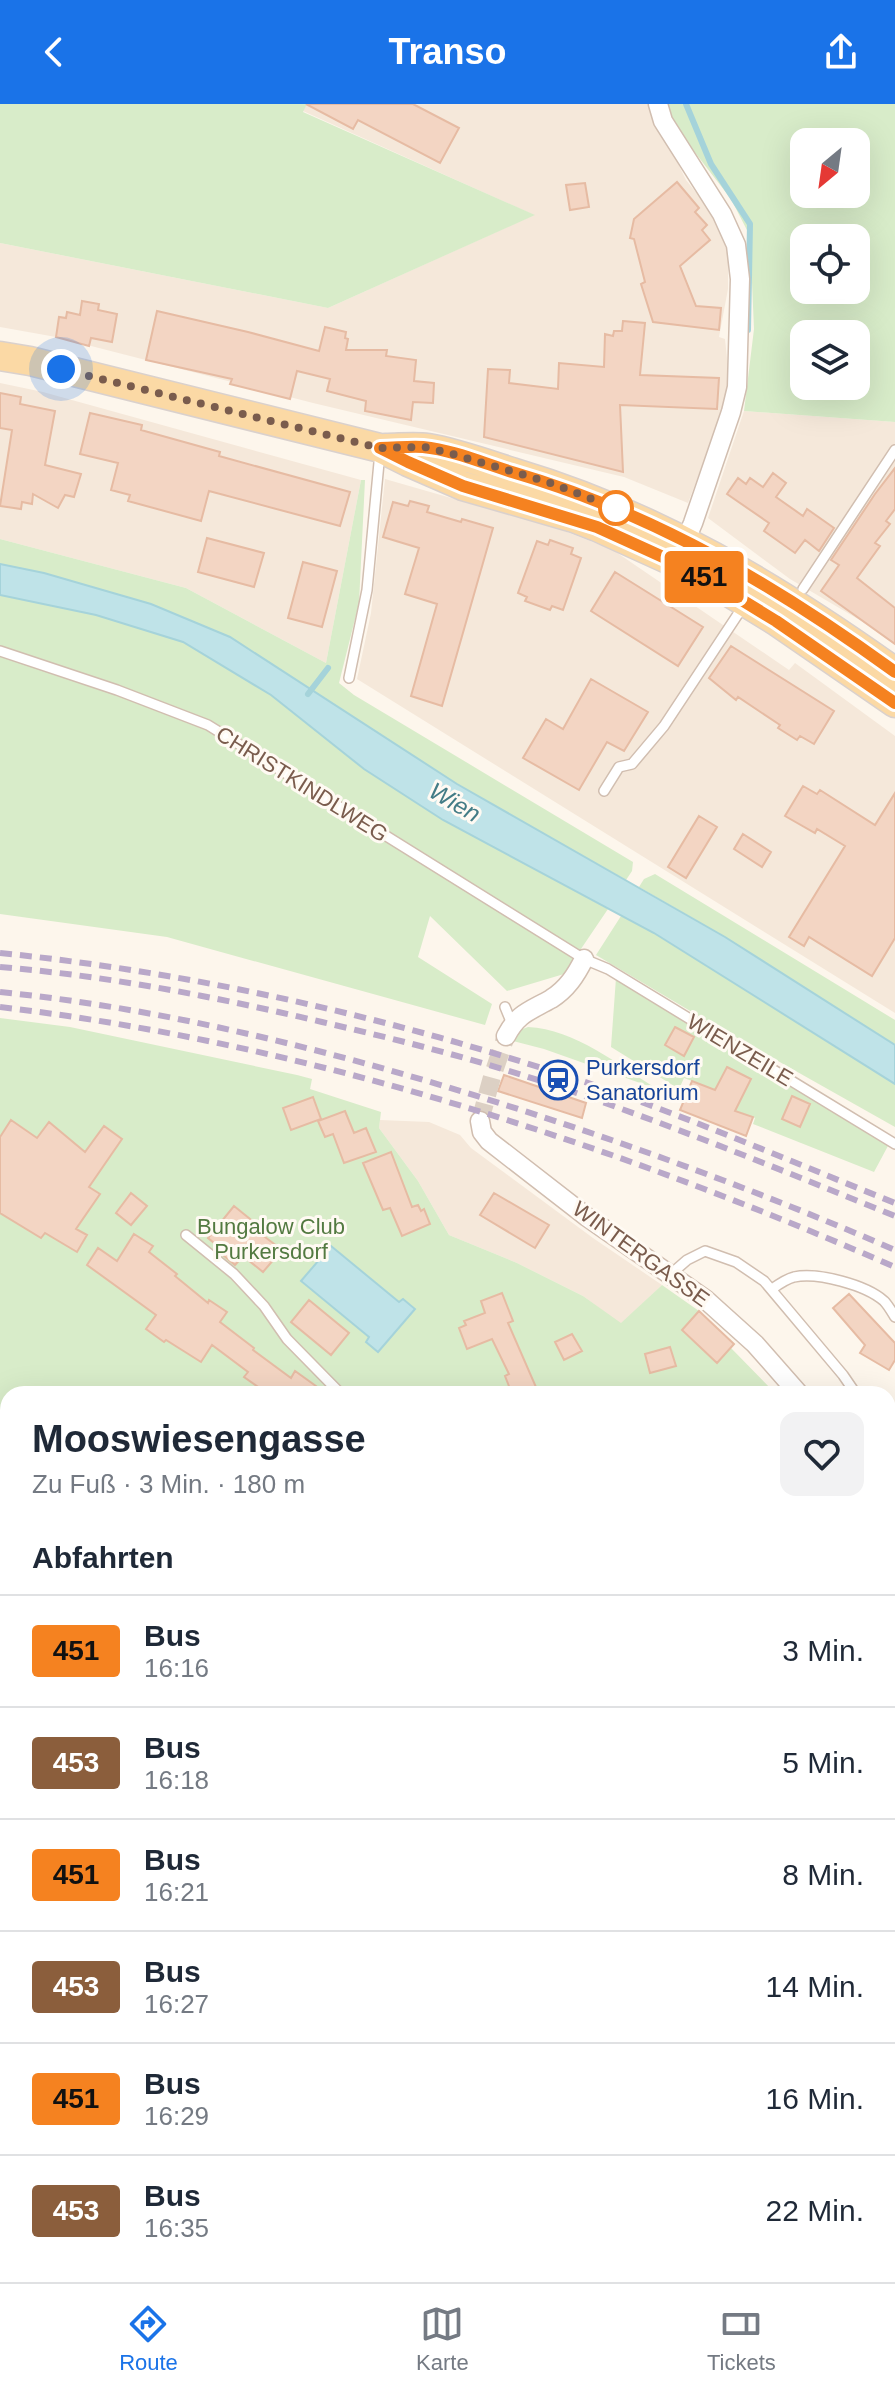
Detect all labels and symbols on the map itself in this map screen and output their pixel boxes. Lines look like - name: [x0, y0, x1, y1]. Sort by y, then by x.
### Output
- north arrow: [790, 128, 870, 208]
- your location: [41, 349, 81, 389]
- unlabelled marker: [599, 491, 633, 525]
- line badge: 451: [658, 551, 750, 603]
- street label: CHRISTKINDLWEG: [212, 721, 392, 847]
- water label: Wien: [425, 777, 485, 827]
- street label: WIENZEILE: [683, 1009, 797, 1091]
- place label: Purkersdorf Sanatorium: [586, 1055, 701, 1105]
- station icon: Purkersdorf Sanatorium: [537, 1059, 579, 1101]
- street label: WINTERGASSE: [568, 1196, 714, 1312]
- park label: Bungalow Club Purkersdorf: [197, 1214, 345, 1264]

